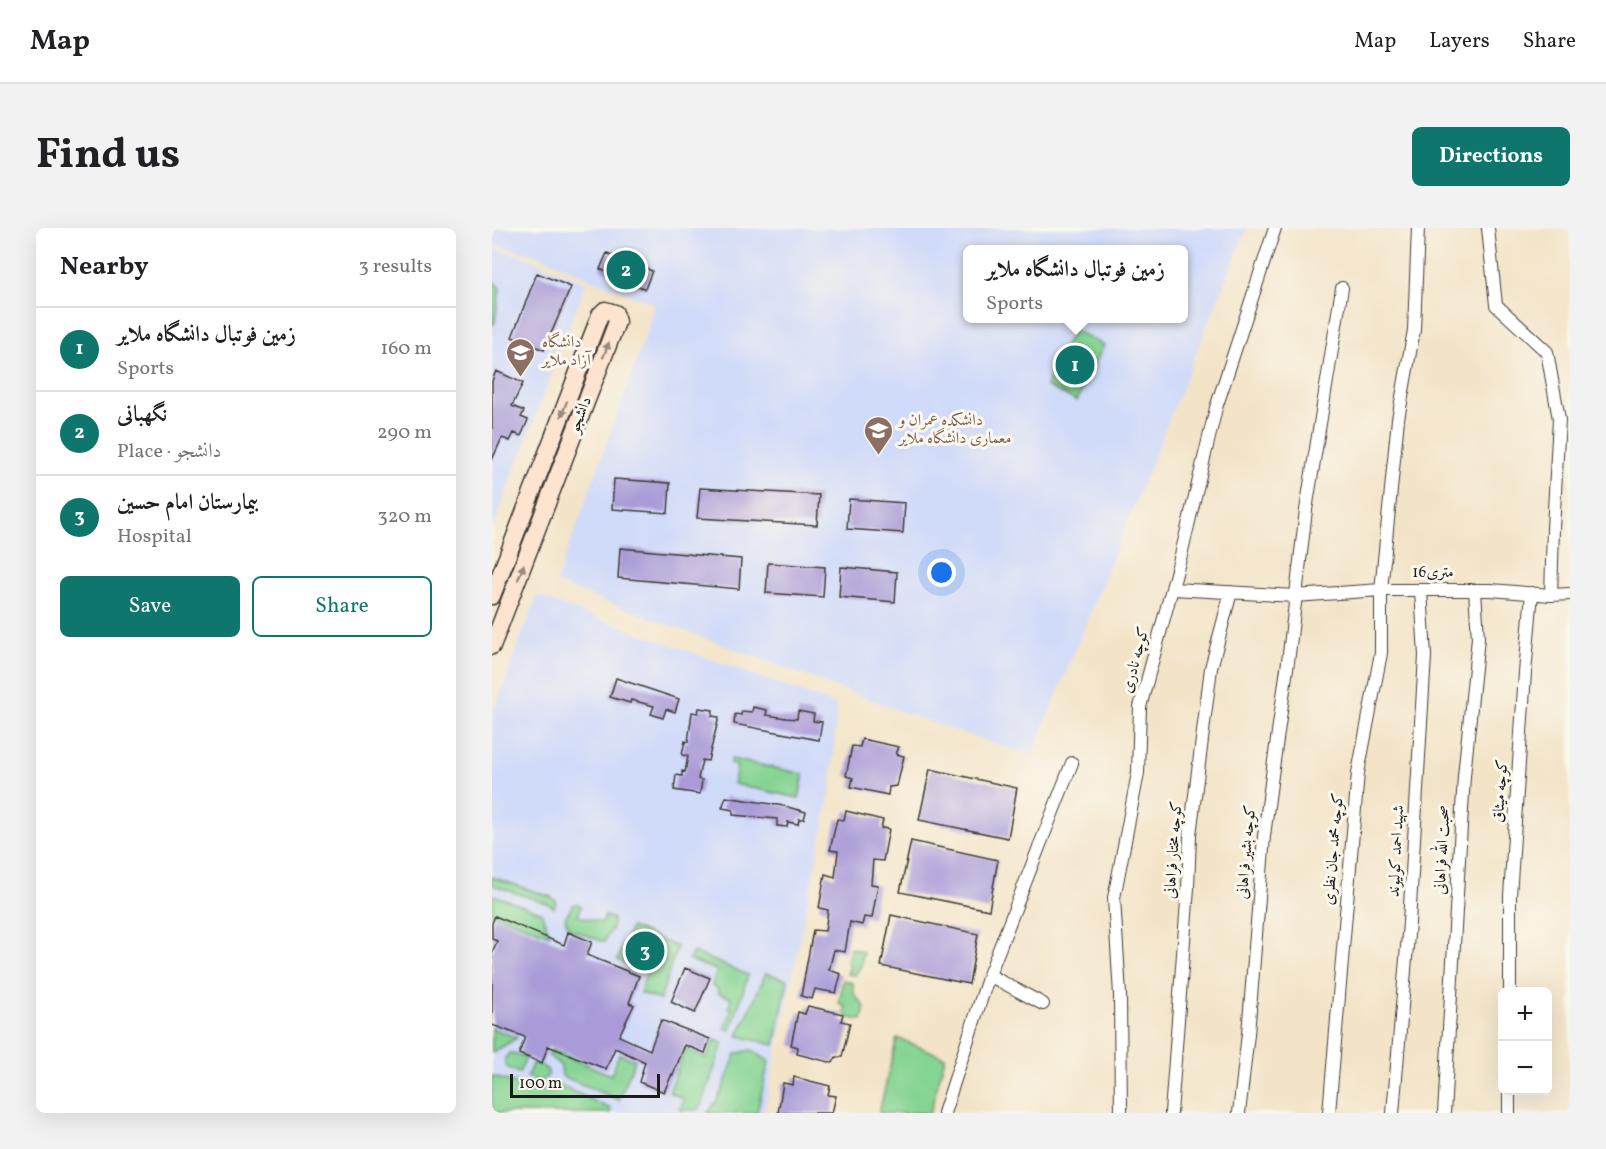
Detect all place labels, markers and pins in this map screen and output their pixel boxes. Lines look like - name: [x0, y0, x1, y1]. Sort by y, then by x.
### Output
- pin: 2: [606, 248, 646, 292]
- place label: دانشگاه آزاد ملایر: [540, 331, 592, 372]
- school or university icon: دانشگاه آزاد ملایر: [505, 336, 537, 378]
- pin: 1: [1056, 342, 1094, 388]
- place label: دانشکده عمران و معماری دانشگاه ملایر: [897, 410, 1011, 450]
- school or university icon: دانشکده عمران و معماری دانشگاه ملایر: [862, 414, 894, 456]
- pin: 3: [626, 928, 664, 974]

